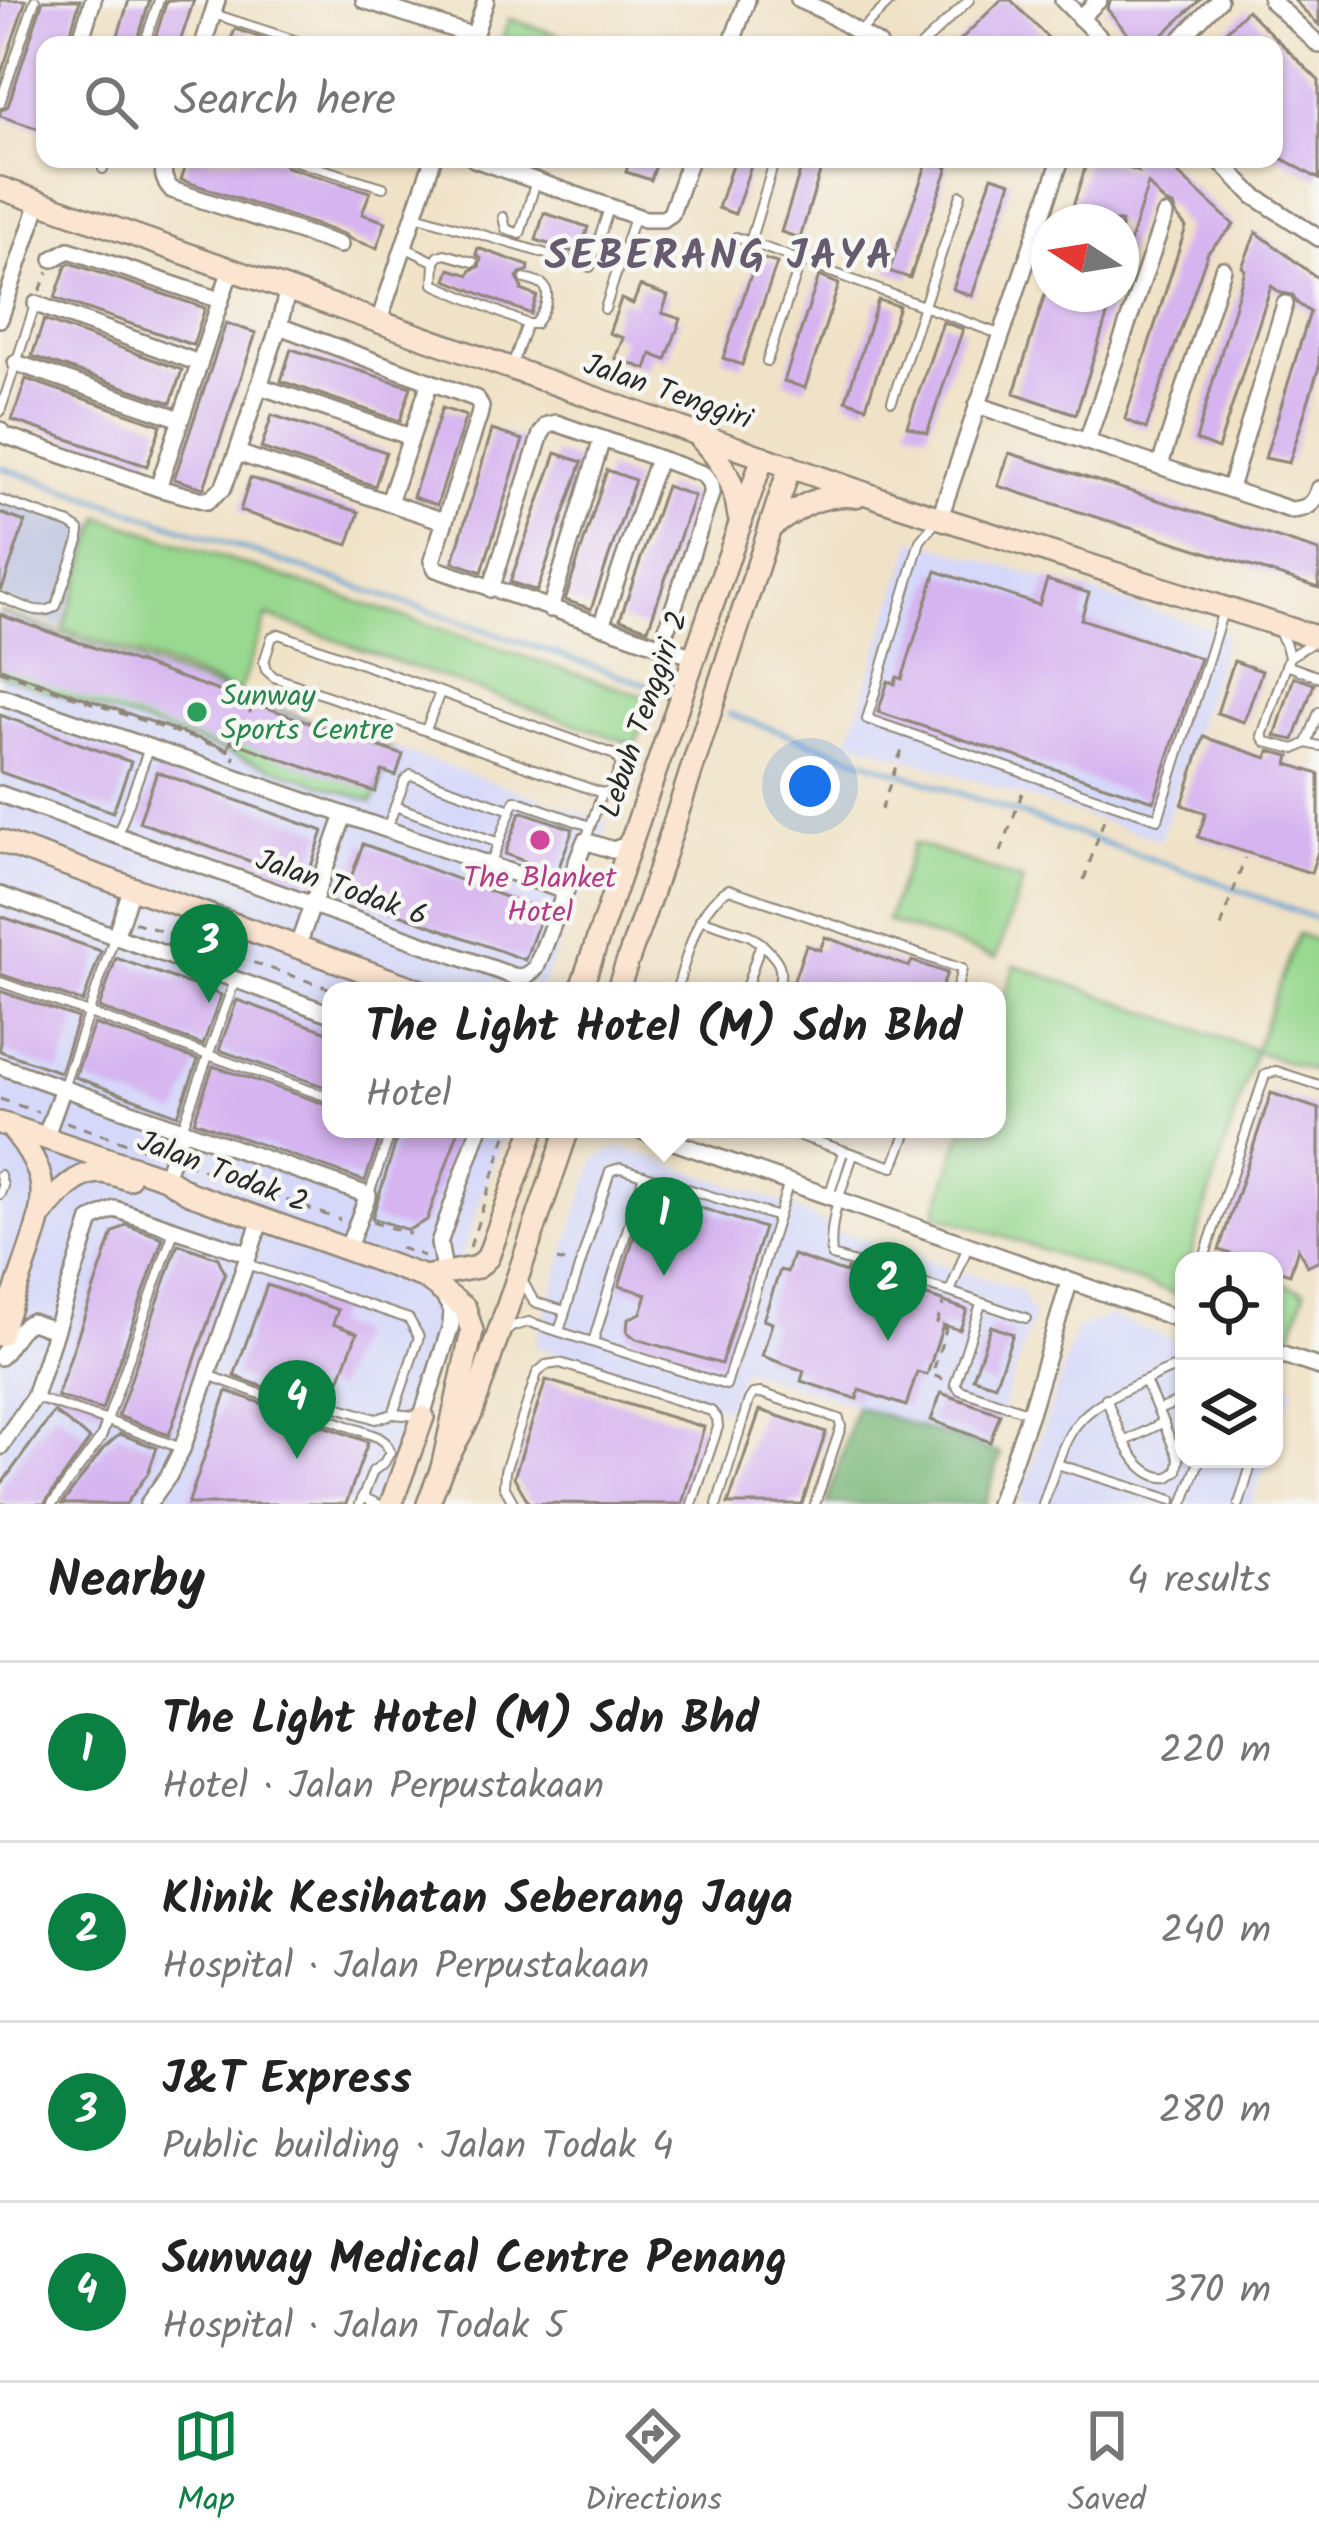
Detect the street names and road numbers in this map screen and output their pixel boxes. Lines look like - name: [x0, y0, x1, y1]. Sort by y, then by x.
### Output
- street label: Jalan Tenggiri: [576, 342, 760, 445]
- street label: Lebuh Tenggiri 2: [587, 605, 703, 825]
- street label: Jalan Todak 6: [249, 837, 434, 941]
- street label: Jalan Todak 2: [130, 1118, 315, 1227]

